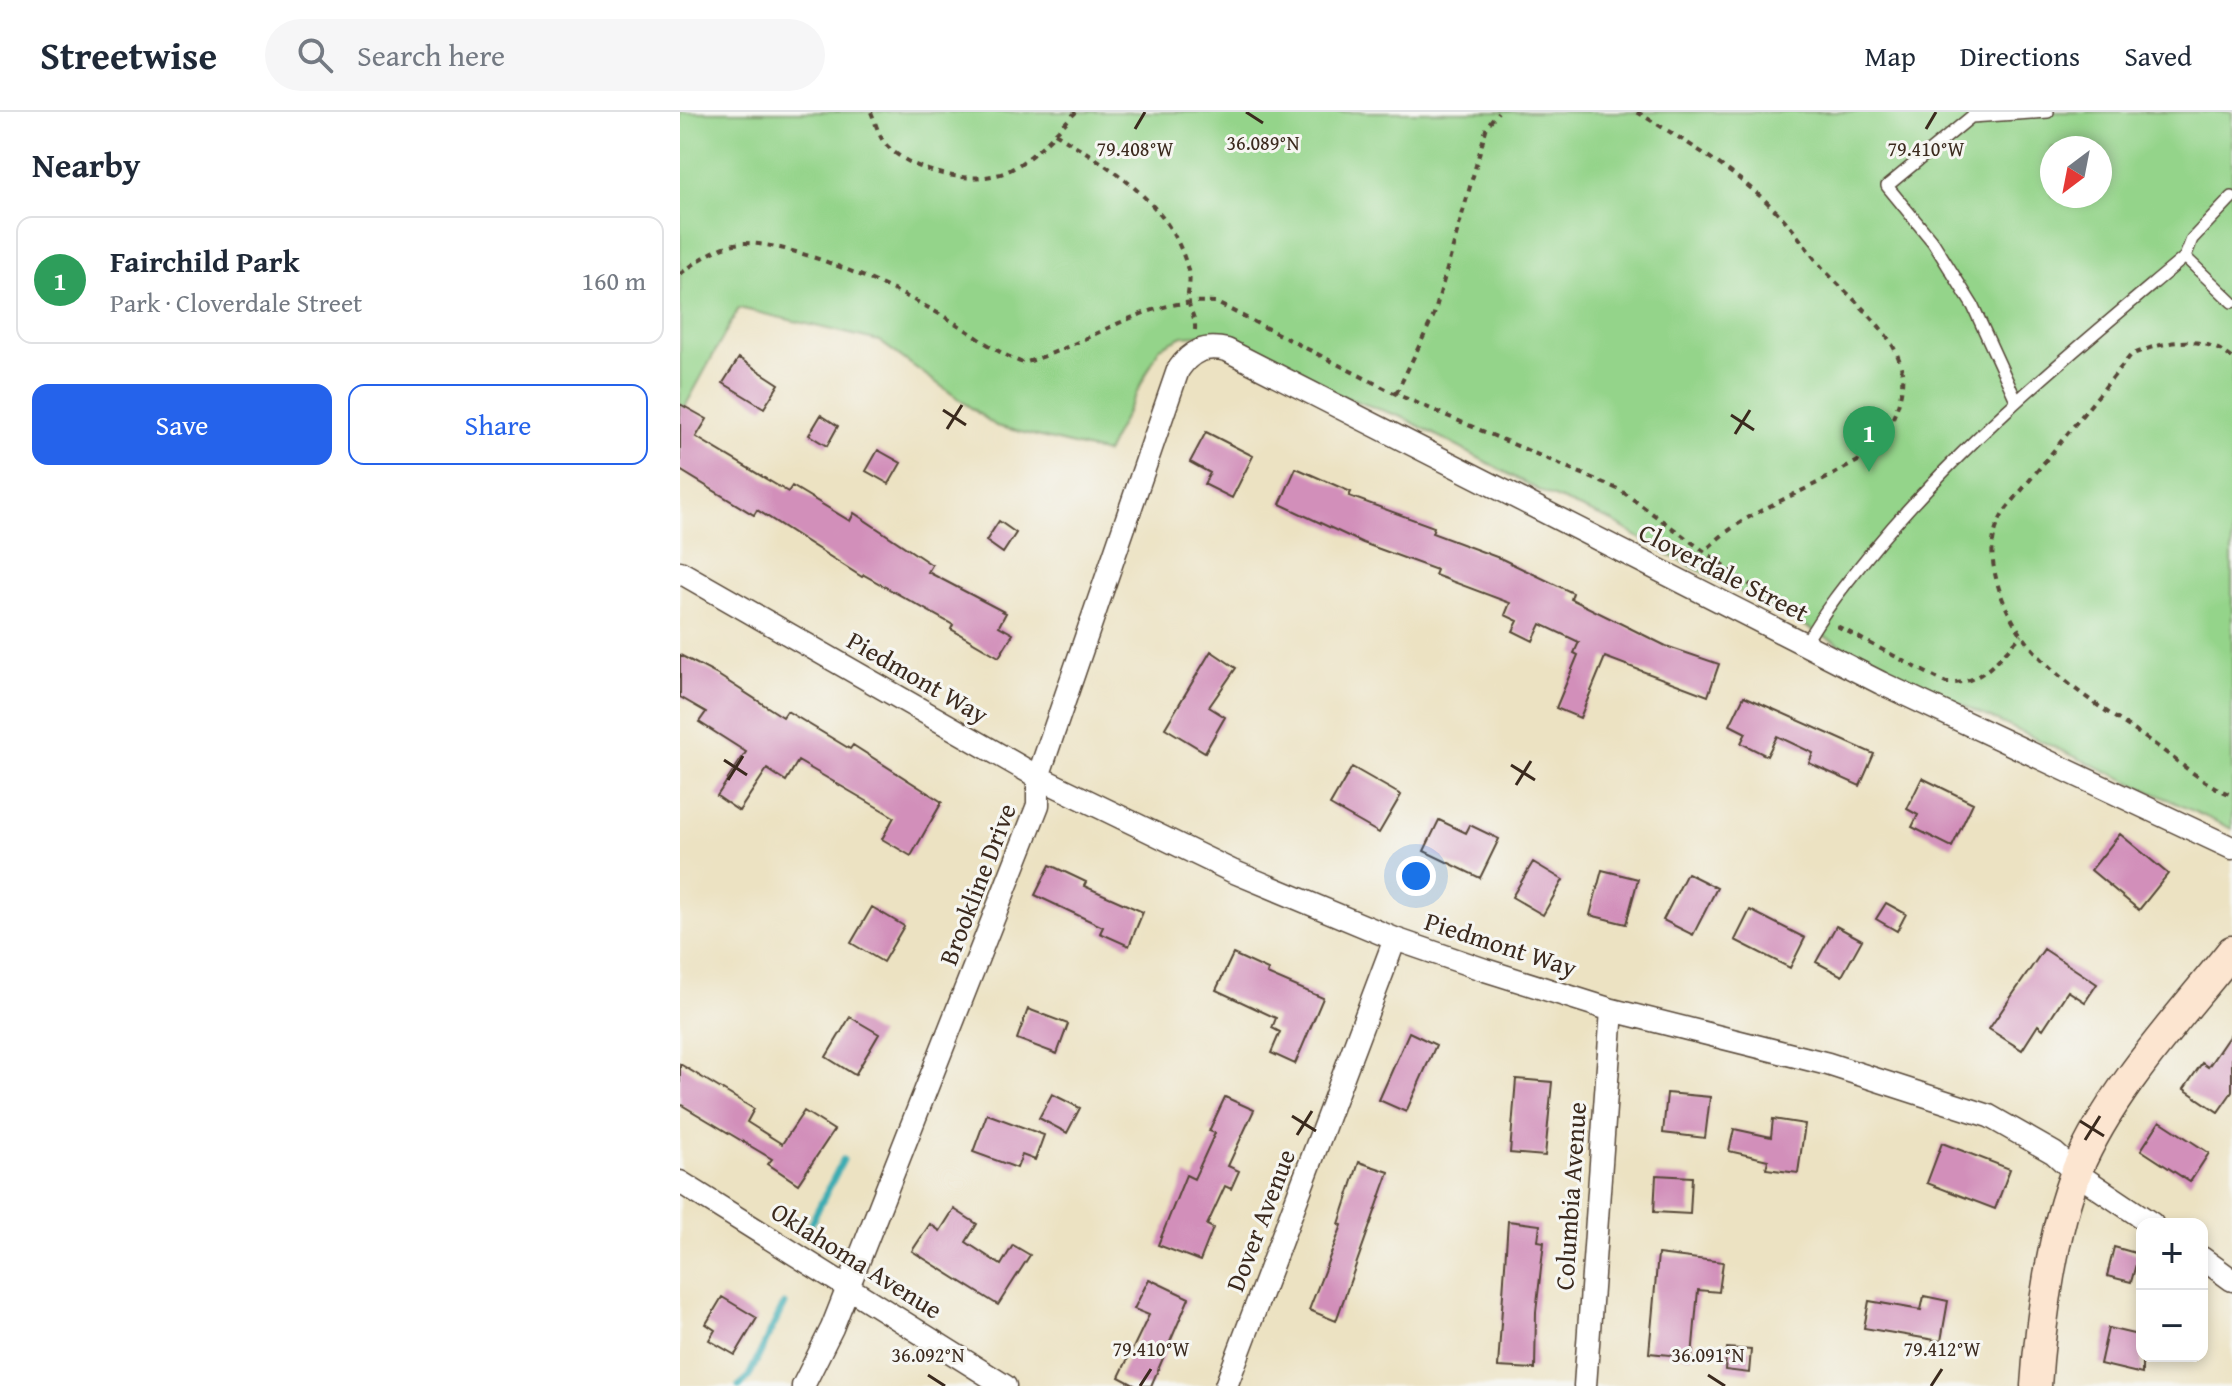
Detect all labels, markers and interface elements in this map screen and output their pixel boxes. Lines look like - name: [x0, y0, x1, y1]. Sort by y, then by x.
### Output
- search box: [265, 19, 825, 91]
- text: Streetwise: [40, 27, 217, 83]
- icon: search: [293, 33, 337, 77]
- text: Search here: [357, 33, 505, 77]
- text: Map: [1864, 35, 1916, 76]
- text: Directions: [1960, 35, 2080, 76]
- text: Saved: [2124, 35, 2192, 76]
- text: 36.089°N: [1226, 128, 1300, 157]
- text: 79.408°W: [1096, 134, 1174, 163]
- text: 79.410°W: [1887, 134, 1965, 163]
- north arrow: [2040, 136, 2112, 208]
- text: Nearby: [32, 140, 141, 189]
- text: Fairchild Park: [110, 239, 300, 283]
- text: 1: [53, 261, 67, 300]
- text: 160 m: [581, 261, 646, 300]
- text: Park · Cloverdale Street: [110, 283, 362, 322]
- button: Save: [32, 384, 332, 465]
- button: Share: [348, 384, 648, 465]
- pin: 1: [1843, 406, 1895, 472]
- street label: Cloverdale Street: [1632, 512, 1816, 632]
- street label: Piedmont Way: [840, 621, 996, 733]
- street label: Brookline Drive: [928, 798, 1026, 970]
- your location: [1396, 856, 1436, 896]
- street label: Piedmont Way: [1420, 901, 1582, 987]
- street label: Columbia Avenue: [1544, 1101, 1596, 1291]
- street label: Dover Avenue: [1215, 1143, 1305, 1297]
- street label: Oklahoma Avenue: [764, 1192, 950, 1328]
- map controls: [2136, 1218, 2208, 1362]
- button: +: [2136, 1218, 2208, 1290]
- button: −: [2136, 1290, 2208, 1362]
- text: 79.410°W: [1112, 1334, 1190, 1363]
- text: 79.412°W: [1903, 1334, 1981, 1363]
- text: 36.092°N: [891, 1340, 965, 1369]
- text: 36.091°N: [1671, 1340, 1745, 1369]

